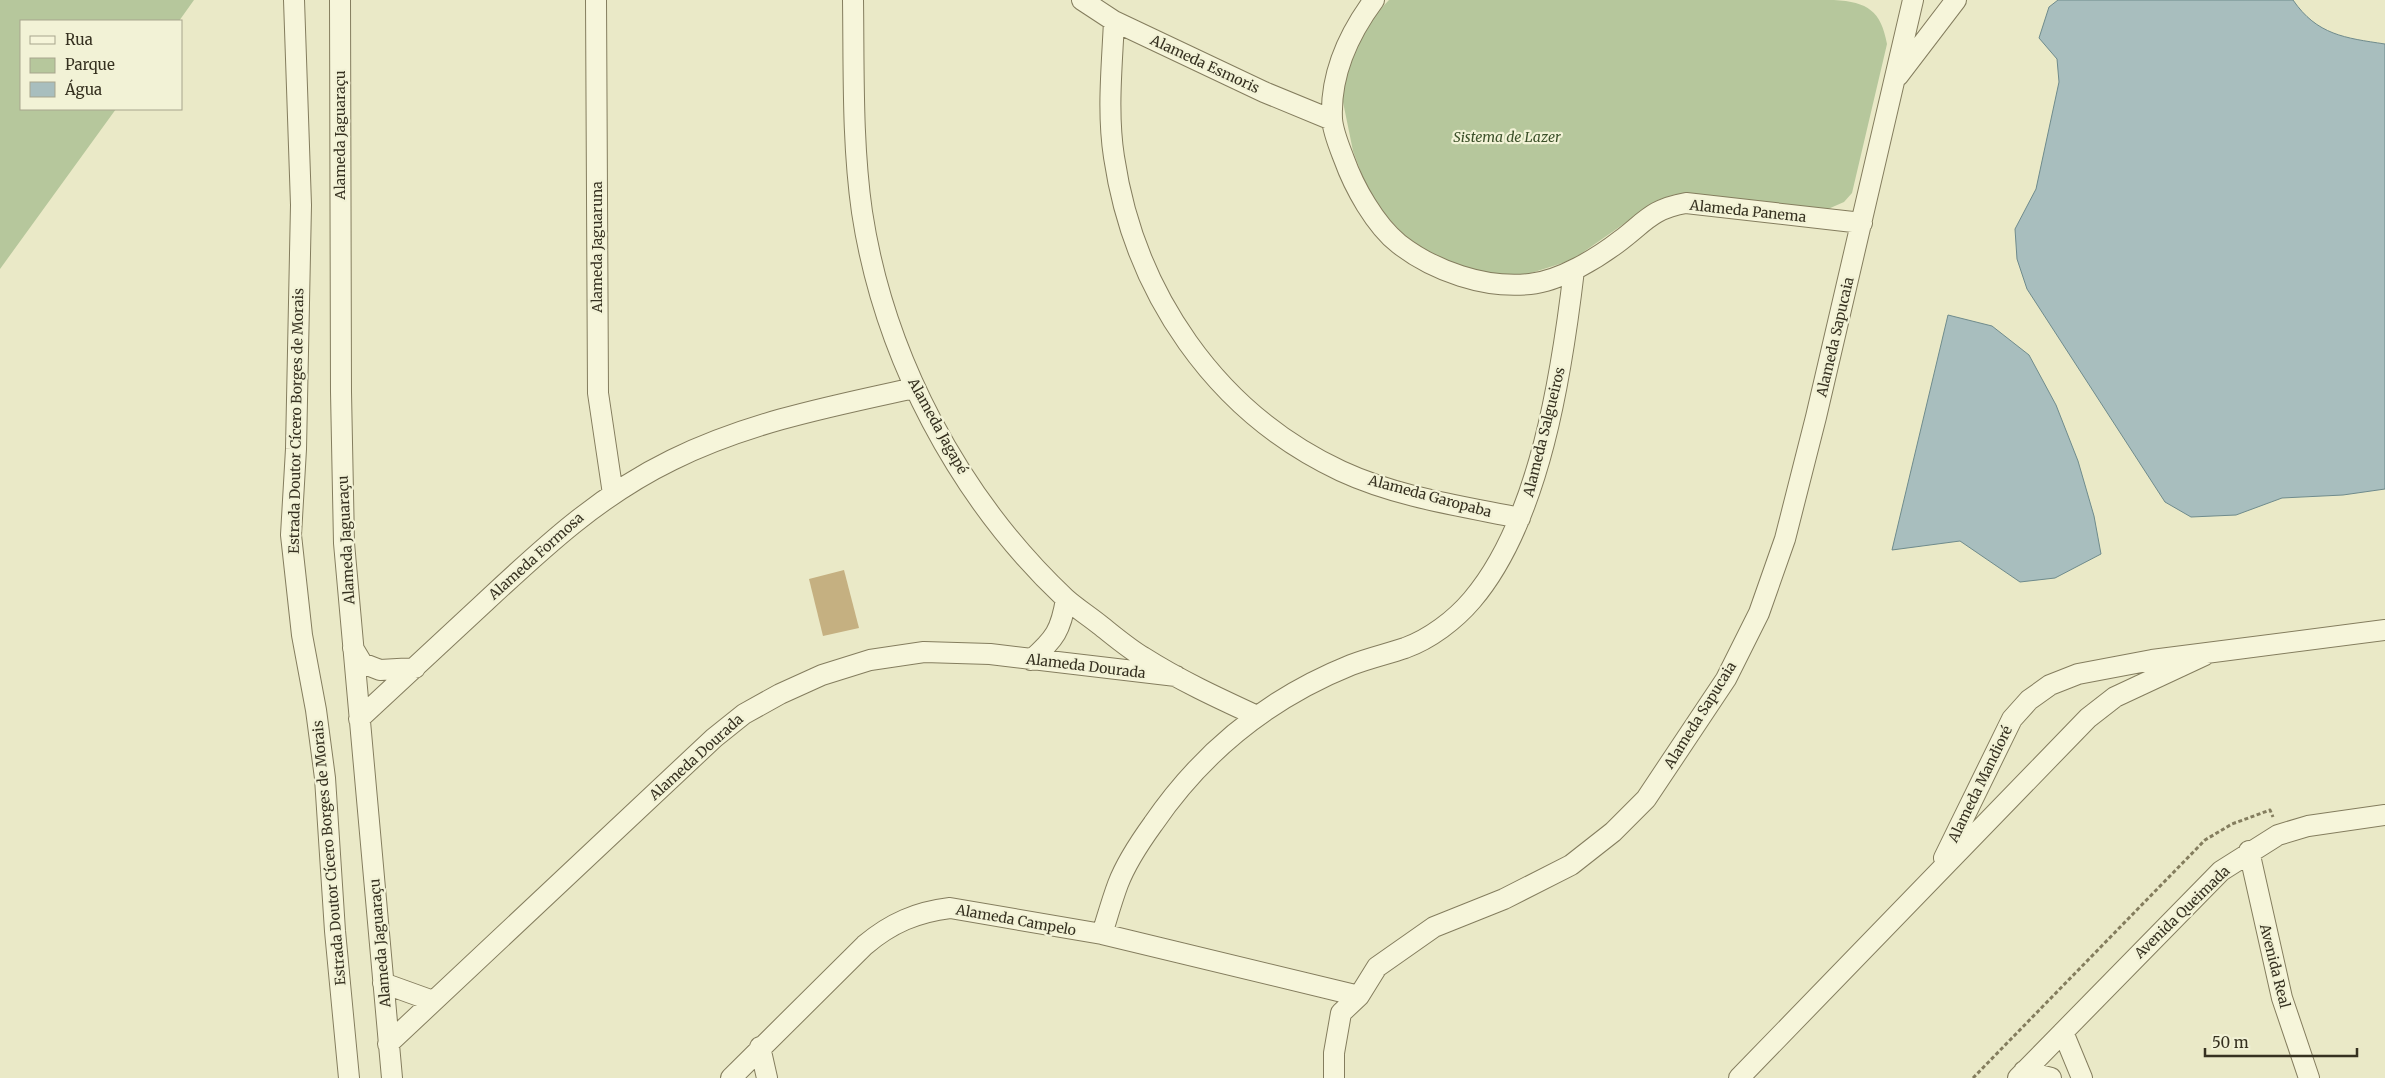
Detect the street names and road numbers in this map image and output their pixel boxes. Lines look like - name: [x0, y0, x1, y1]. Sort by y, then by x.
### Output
- street label: Alameda Esmoris: [1147, 30, 1263, 97]
- street label: Alameda Jaguaraçu: [331, 70, 349, 201]
- street label: Alameda Jaguaruna: [588, 181, 606, 314]
- street label: Alameda Panema: [1688, 196, 1808, 226]
- street label: Alameda Sapucaia: [1812, 275, 1858, 400]
- street label: Estrada Doutor Cícero Borges de Morais: [285, 288, 307, 554]
- street label: Alameda Salgueiros: [1519, 365, 1569, 500]
- street label: Alameda Jagapé: [904, 374, 972, 477]
- street label: Alameda Garopaba: [1366, 471, 1494, 521]
- street label: Alameda Jaguaraçu: [334, 475, 358, 606]
- street label: Alameda Formosa: [484, 508, 588, 604]
- street label: Alameda Dourada: [1024, 650, 1147, 682]
- street label: Alameda Sapucaia: [1659, 658, 1740, 773]
- street label: Alameda Dourada: [645, 710, 747, 805]
- street label: Estrada Doutor Cícero Borges de Morais: [308, 720, 350, 986]
- street label: Alameda Mandioré: [1943, 723, 2016, 846]
- street label: Avenida Queimada: [2130, 862, 2234, 963]
- street label: Alameda Jaguaraçu: [365, 878, 395, 1009]
- street label: Alameda Campelo: [953, 900, 1078, 939]
- street label: Avenida Real: [2256, 921, 2294, 1011]

